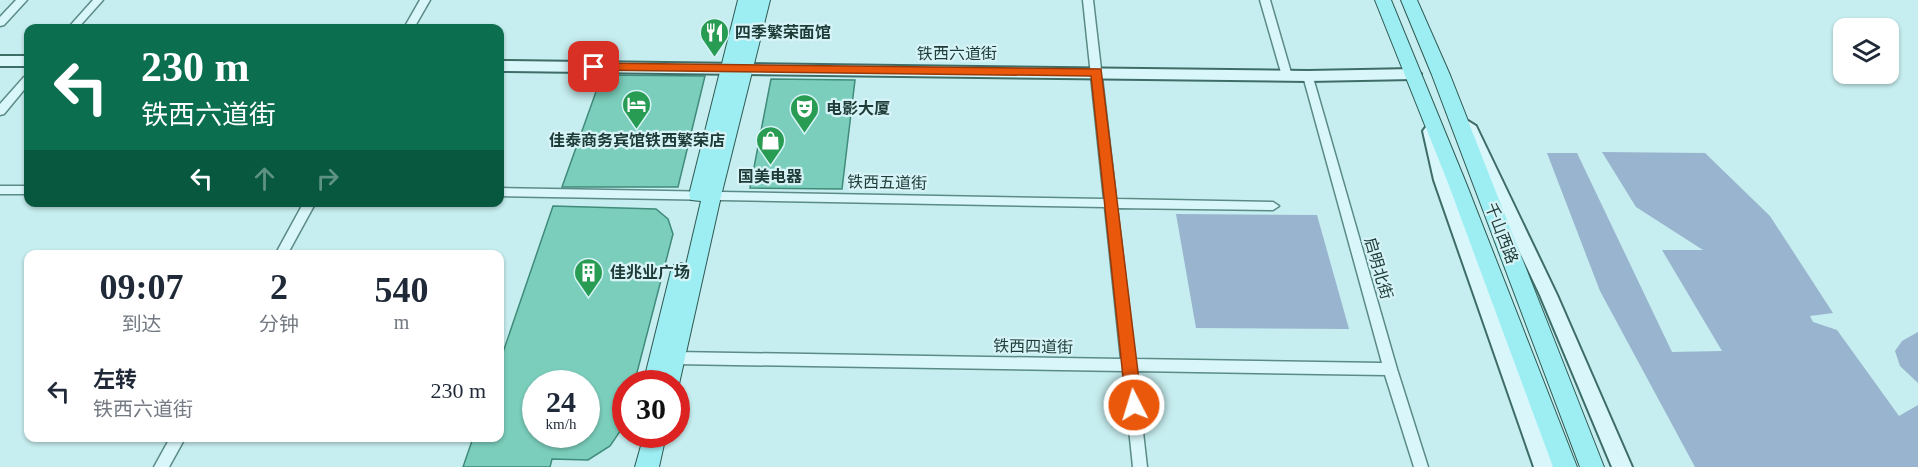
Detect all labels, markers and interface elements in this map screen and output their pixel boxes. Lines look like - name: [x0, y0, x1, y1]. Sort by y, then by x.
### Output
- restaurant icon: 四季繁荣面馆: [698, 16, 730, 58]
- map controls: [1833, 18, 1899, 84]
- button: layers: [1833, 18, 1899, 84]
- place label: 四季繁荣面馆: [735, 24, 831, 41]
- pin: [568, 41, 619, 92]
- text: 230 m: [141, 44, 250, 90]
- street label: 铁西六道街: [917, 45, 997, 62]
- icon: left: [42, 48, 120, 126]
- icon: arrive: [577, 50, 610, 83]
- hotel icon: 佳泰商务宾馆铁西繁荣店: [621, 88, 653, 130]
- theatre icon: 电影大厦: [789, 92, 821, 134]
- text: 铁西六道街: [141, 100, 276, 130]
- place label: 电影大厦: [826, 100, 890, 117]
- shop icon: 国美电器: [754, 124, 786, 166]
- place label: 佳泰商务宾馆铁西繁荣店: [549, 132, 725, 149]
- icon: left: [185, 162, 218, 195]
- icon: ahead: [248, 162, 281, 195]
- icon: right: [311, 162, 344, 195]
- place label: 国美电器: [738, 168, 802, 185]
- street label: 铁西五道街: [847, 173, 927, 192]
- street label: 千山西路: [1482, 200, 1521, 266]
- street label: 启明北街: [1362, 235, 1396, 301]
- building icon: 佳兆业广场: [573, 256, 605, 298]
- place label: 佳兆业广场: [610, 264, 690, 281]
- text: 09:07: [100, 267, 184, 307]
- text: 2: [270, 267, 288, 307]
- text: 540: [375, 270, 429, 310]
- text: m: [394, 311, 409, 333]
- text: 到达: [122, 313, 162, 335]
- text: 分钟: [259, 313, 299, 335]
- street label: 铁西四道街: [993, 337, 1073, 356]
- text: 左转: [93, 367, 137, 392]
- speed limit sign: 30: [612, 370, 690, 448]
- position arrow: [1102, 373, 1166, 437]
- icon: left: [42, 375, 75, 408]
- text: 230 m: [430, 378, 486, 403]
- text: 24: [546, 385, 576, 418]
- text: 铁西六道街: [93, 398, 193, 420]
- text: km/h: [546, 416, 576, 432]

